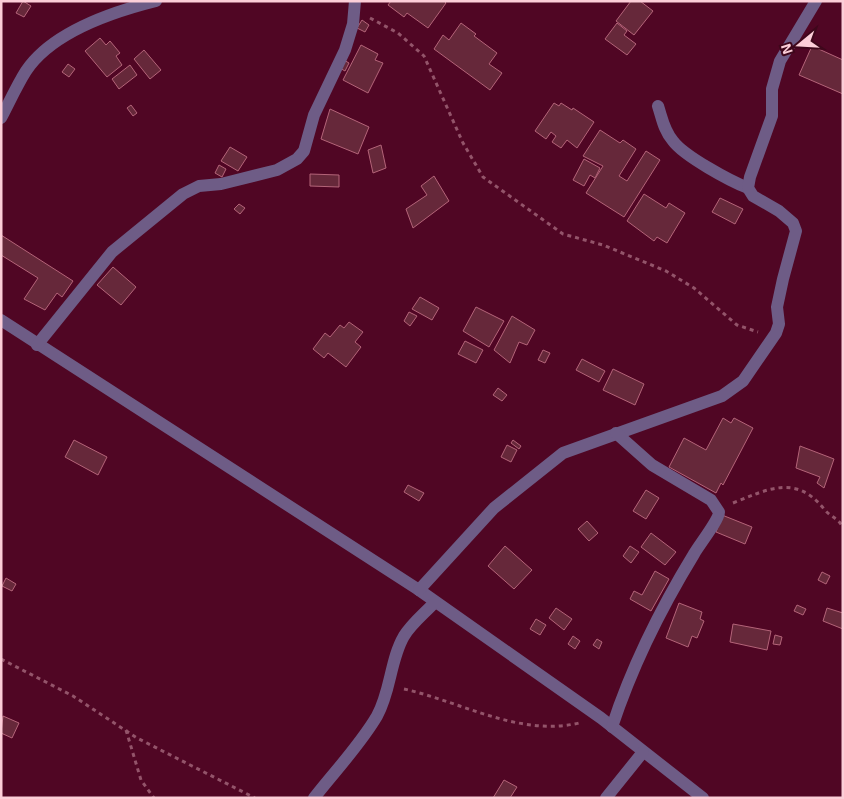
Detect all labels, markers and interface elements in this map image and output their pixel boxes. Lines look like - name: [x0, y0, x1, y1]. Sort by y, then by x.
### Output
- north arrow: [774, 20, 824, 70]
- text: N: [777, 42, 796, 57]

